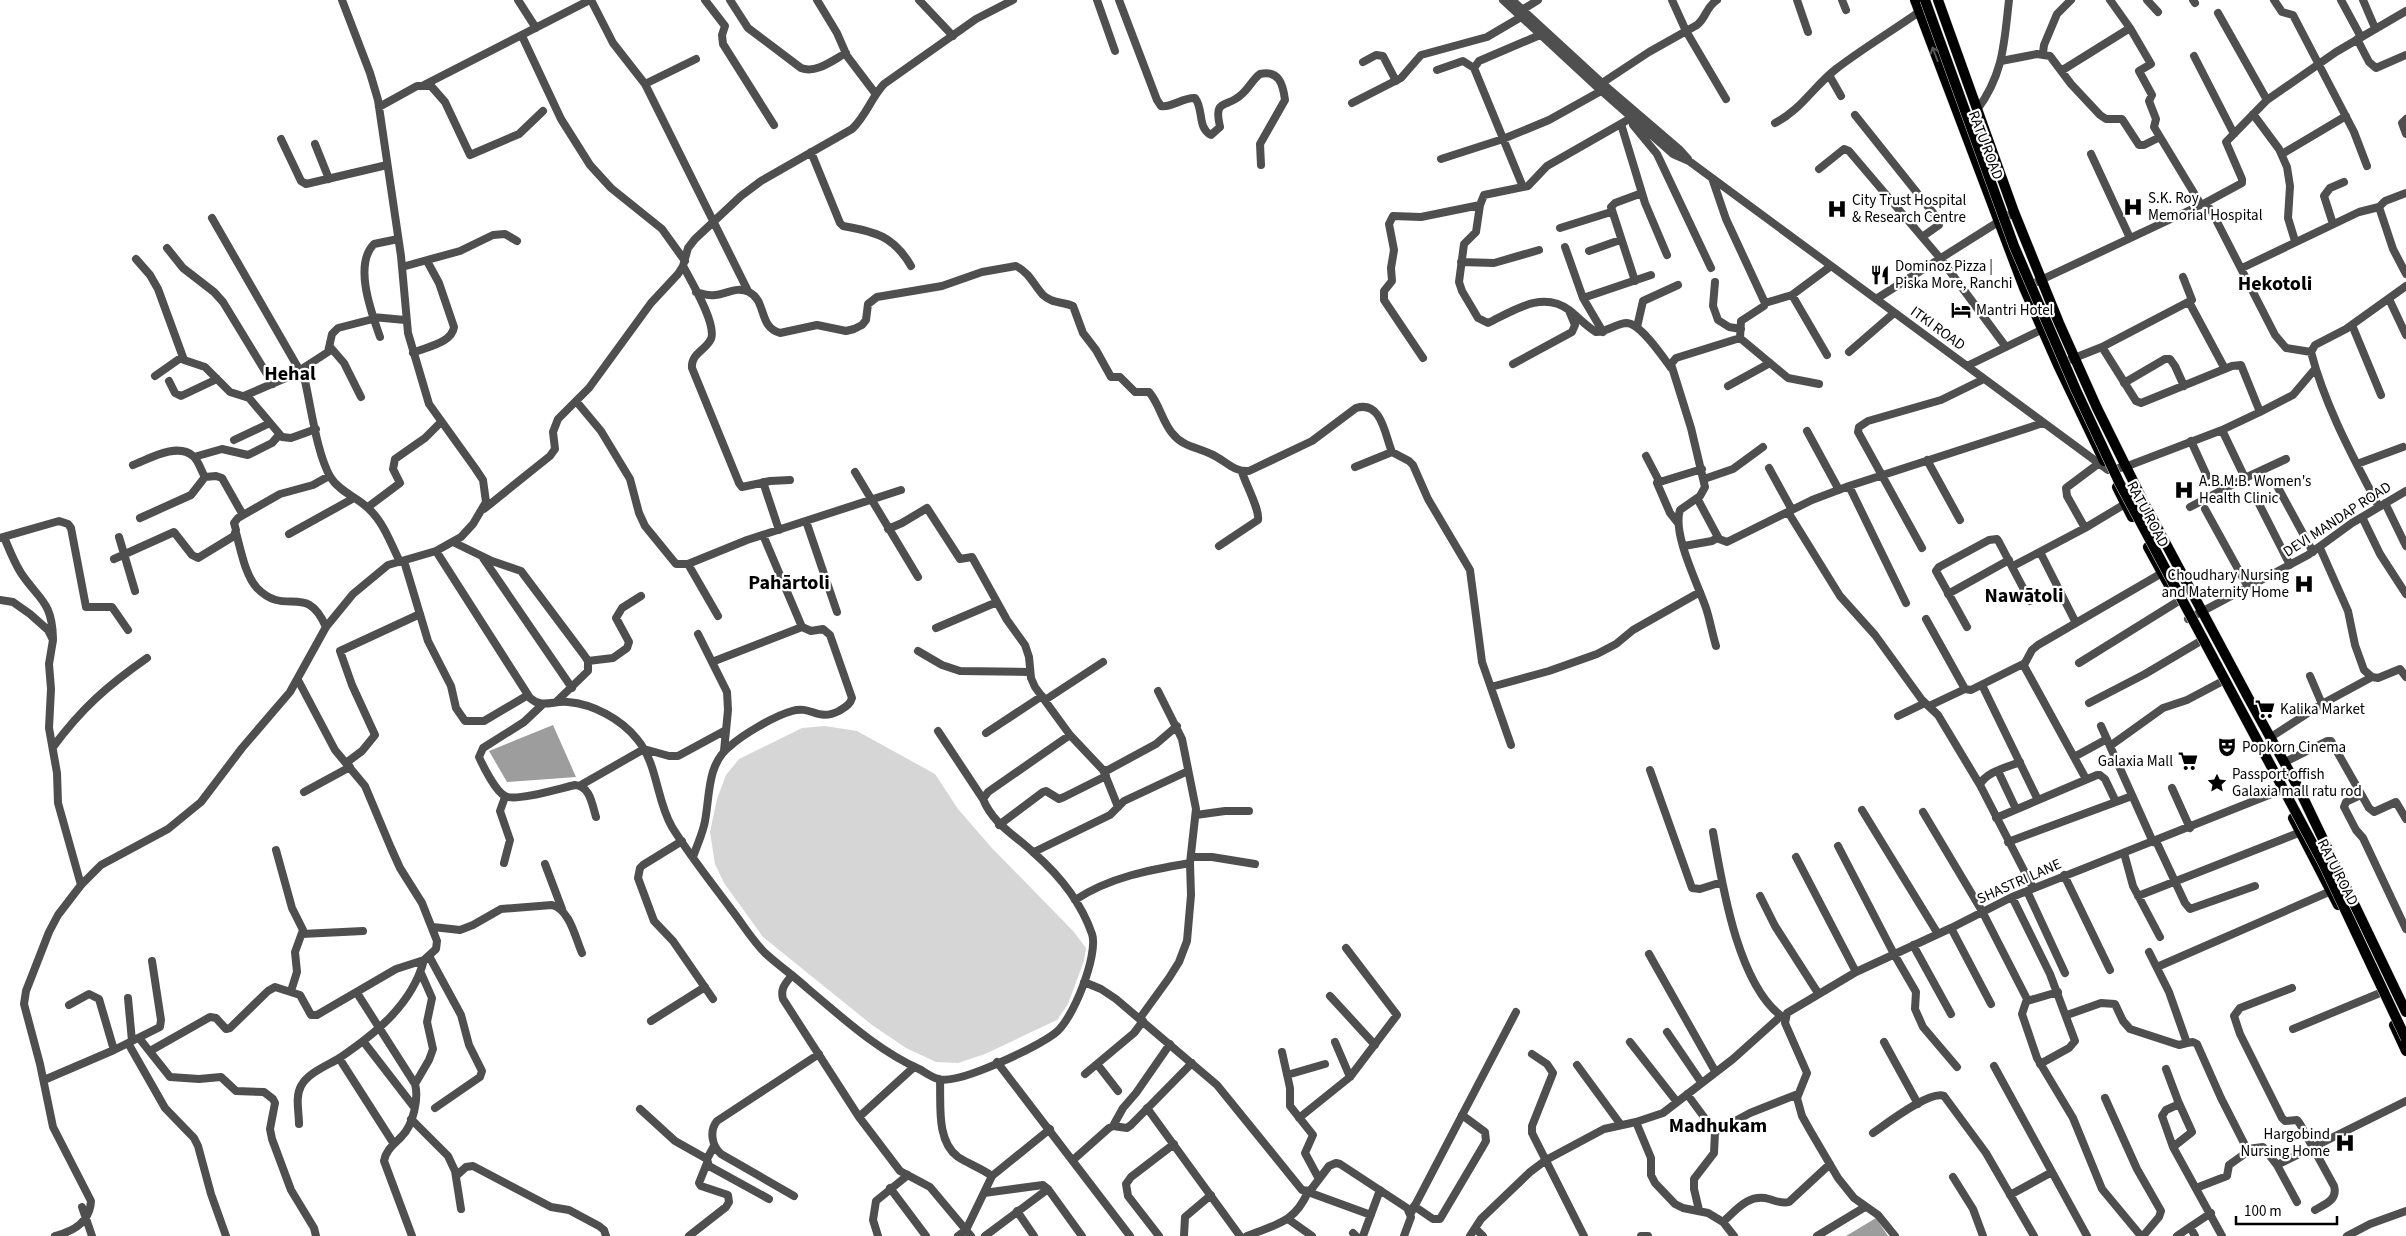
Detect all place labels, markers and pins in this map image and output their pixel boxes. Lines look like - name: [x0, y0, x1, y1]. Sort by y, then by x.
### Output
- place label: S.K. Roy Memorial Hospital: [2148, 188, 2263, 226]
- place label: City Trust Hospital & Research Centre: [1852, 190, 1967, 228]
- hospital icon: S.K. Roy Memorial Hospital: [2122, 196, 2144, 218]
- hospital icon: City Trust Hospital & Research Centre: [1826, 198, 1848, 220]
- place label: Dominoz Pizza | Piska More, Ranchi: [1895, 256, 2013, 294]
- restaurant icon: Dominoz Pizza | Piska More, Ranchi: [1869, 264, 1891, 286]
- hotel icon: Mantri Hotel: [1950, 299, 1972, 321]
- place label: Mantri Hotel: [1976, 300, 2054, 321]
- place label: A.B.M.B. Women's Health Clinic: [2199, 471, 2311, 509]
- hospital icon: A.B.M.B. Women's Health Clinic: [2173, 479, 2195, 501]
- place label: Choudhary Nursing and Maternity Home: [2161, 565, 2289, 603]
- hospital icon: Choudhary Nursing and Maternity Home: [2293, 573, 2315, 595]
- supermarket icon: Kalika Market: [2254, 698, 2276, 720]
- place label: Kalika Market: [2280, 699, 2365, 720]
- theatre icon: Popkorn Cinema: [2216, 736, 2238, 758]
- place label: Popkorn Cinema: [2242, 737, 2346, 758]
- supermarket icon: Galaxia Mall: [2177, 750, 2199, 772]
- place label: Galaxia Mall: [2098, 751, 2173, 772]
- place label: Passport offish Galaxia mall ratu rod: [2232, 764, 2362, 802]
- place icon: Passport offish Galaxia mall ratu rod: [2206, 772, 2228, 794]
- place label: Hargobind Nursing Home: [2240, 1124, 2330, 1162]
- hospital icon: Hargobind Nursing Home: [2334, 1132, 2356, 1154]

